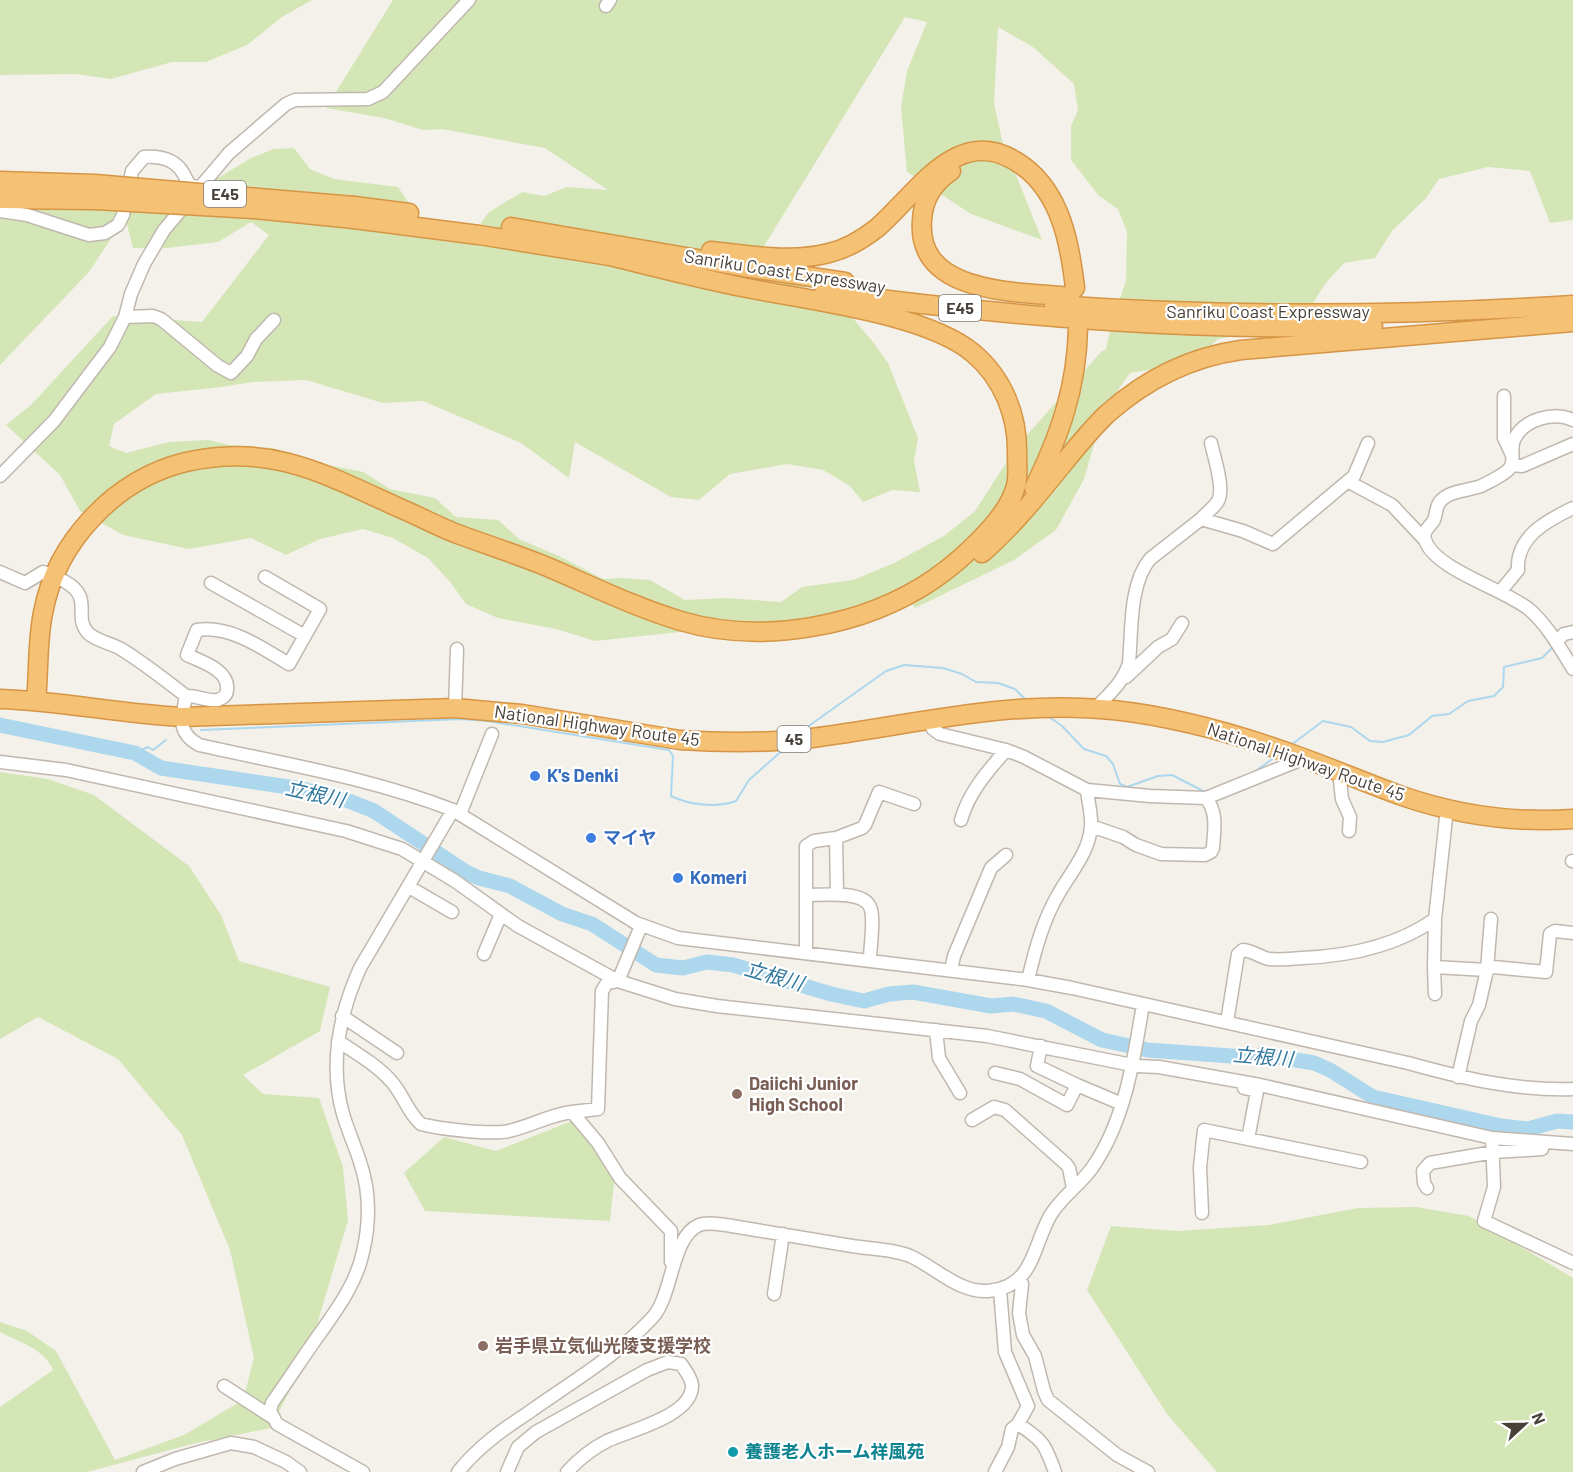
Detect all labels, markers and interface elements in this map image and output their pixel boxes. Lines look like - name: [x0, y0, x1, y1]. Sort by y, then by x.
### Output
- road number: E45: [204, 181, 246, 207]
- street label: Sanriku Coast Expressway: [683, 244, 887, 298]
- road number: E45: [939, 295, 981, 321]
- street label: Sanriku Coast Expressway: [1166, 300, 1370, 322]
- street label: National Highway Route 45: [493, 700, 701, 750]
- street label: National Highway Route 45: [1205, 717, 1408, 805]
- road number: 45: [778, 726, 810, 752]
- place label: K's Denki: [547, 764, 618, 786]
- marker: K's Denki: [528, 769, 542, 783]
- water label: 立根川: [283, 775, 349, 812]
- place label: マイヤ: [603, 826, 656, 848]
- marker: マイヤ: [584, 831, 598, 845]
- place label: Komeri: [690, 866, 747, 888]
- marker: Komeri: [671, 871, 685, 885]
- water label: 立根川: [742, 955, 808, 995]
- water label: 立根川: [1232, 1041, 1296, 1071]
- place label: Daiichi Junior High School: [749, 1072, 858, 1115]
- marker: Daiichi Junior High School: [730, 1087, 744, 1101]
- place label: 岩手県立気仙光陵支援学校: [495, 1334, 711, 1356]
- marker: 岩手県立気仙光陵支援学校: [476, 1339, 490, 1353]
- north arrow: [1495, 1394, 1555, 1454]
- text: N: [1529, 1410, 1550, 1427]
- place label: 養護老人ホーム祥風苑: [745, 1440, 924, 1462]
- marker: 養護老人ホーム祥風苑: [726, 1445, 740, 1459]

